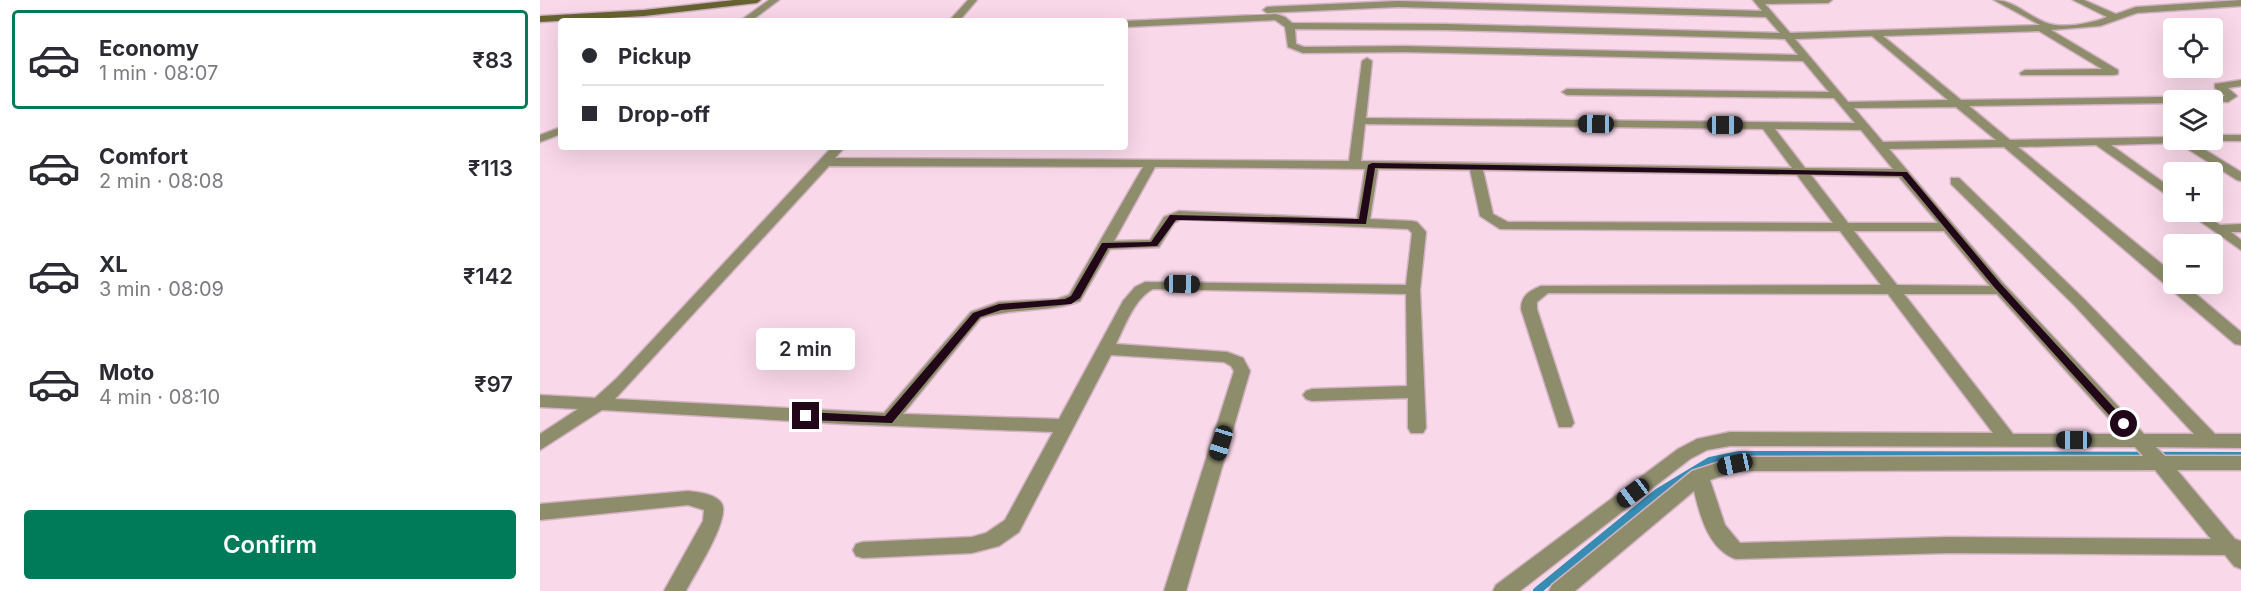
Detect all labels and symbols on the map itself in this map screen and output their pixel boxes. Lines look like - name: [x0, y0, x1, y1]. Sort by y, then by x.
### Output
- car: [1578, 115, 1614, 133]
- car: [1707, 116, 1743, 134]
- car: [1164, 275, 1200, 293]
- callout: 2 min: [756, 329, 856, 371]
- route end: [792, 402, 819, 429]
- route start: [2110, 410, 2137, 437]
- car: [1207, 423, 1235, 463]
- car: [2056, 431, 2092, 449]
- car: [1716, 451, 1754, 477]
- car: [1613, 475, 1653, 511]

